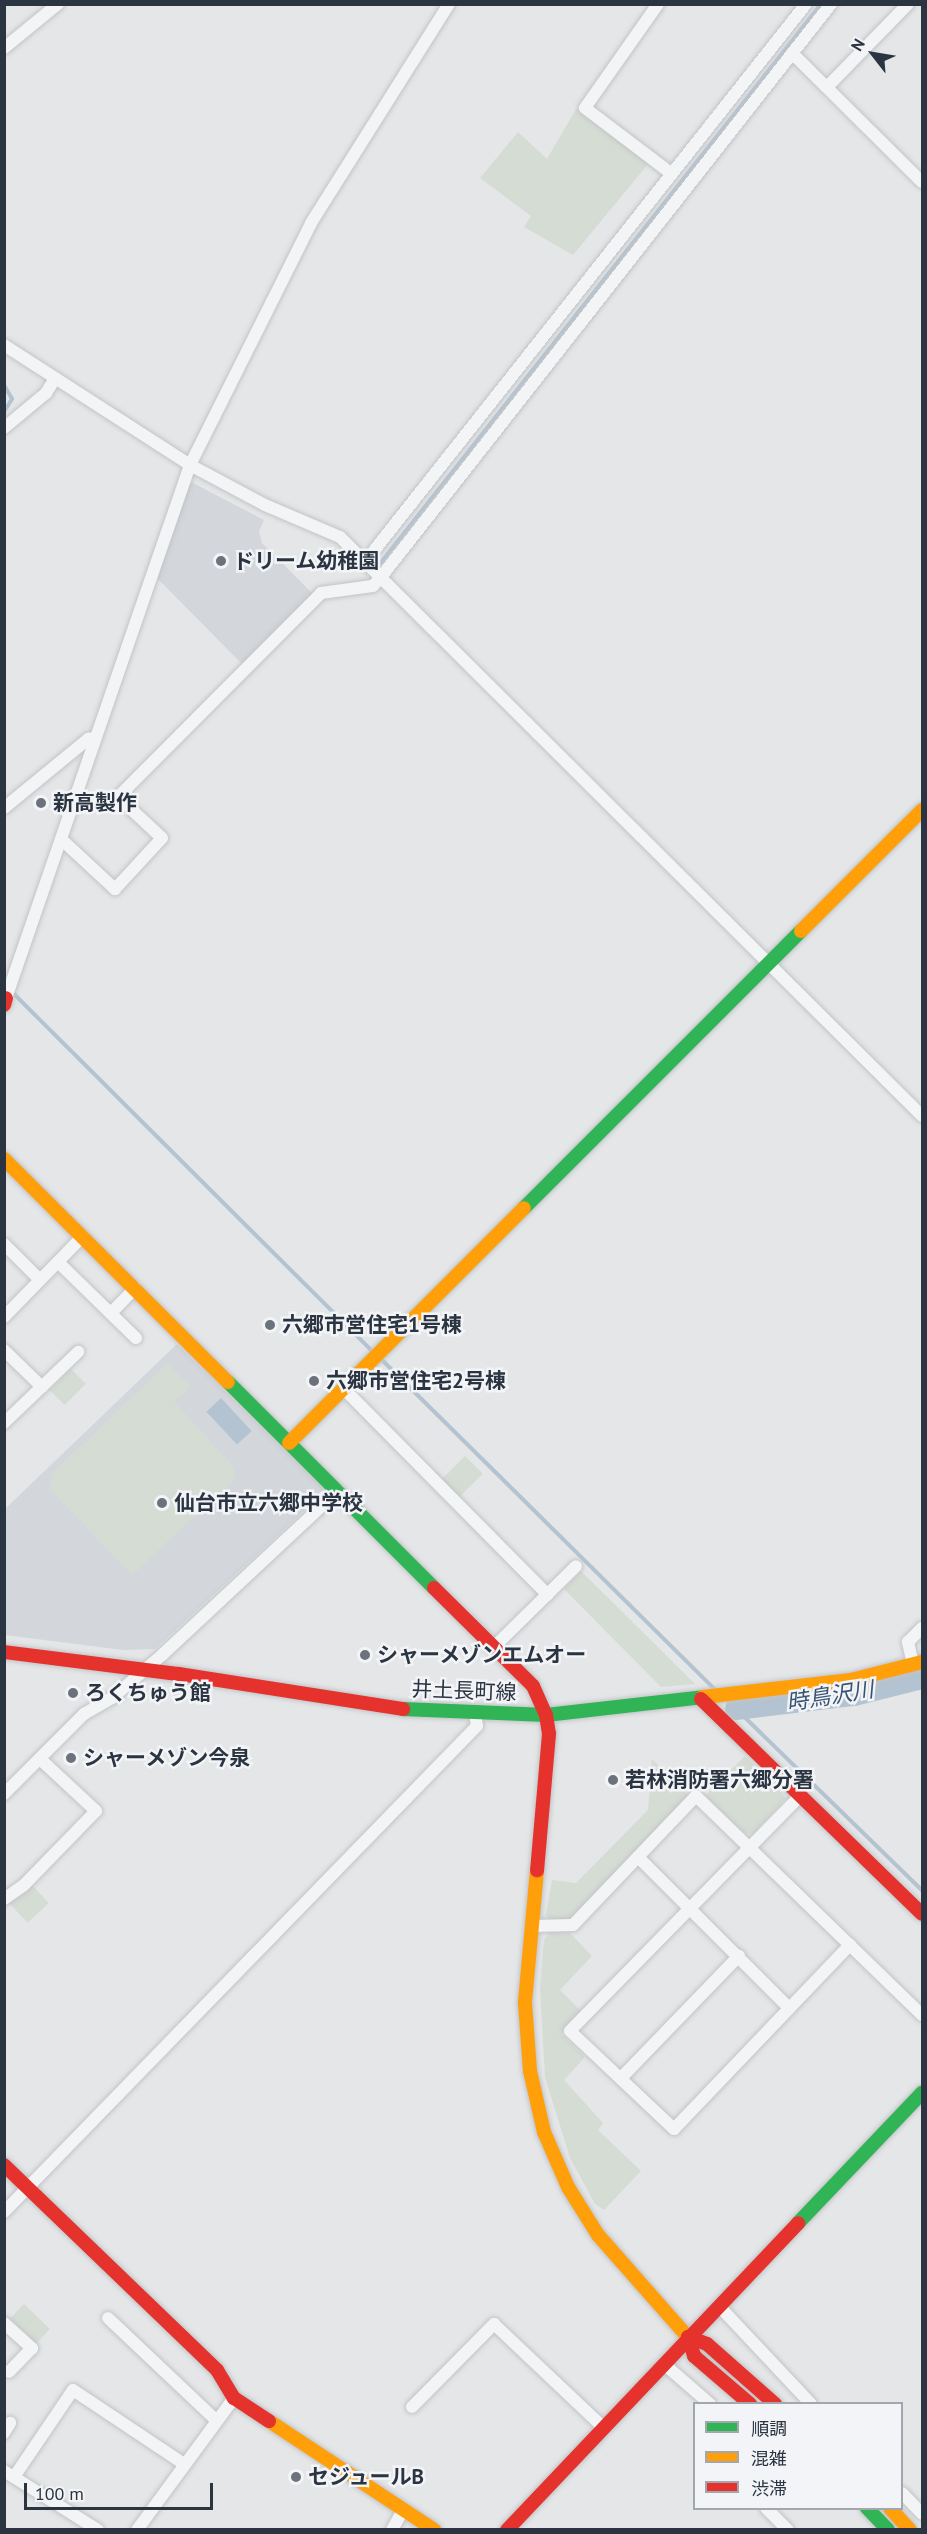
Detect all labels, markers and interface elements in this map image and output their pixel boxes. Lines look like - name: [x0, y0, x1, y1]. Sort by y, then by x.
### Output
- north arrow: [843, 24, 903, 84]
- text: N: [846, 35, 869, 54]
- place label: ドリーム幼稚園: [233, 548, 380, 574]
- marker: ドリーム幼稚園: [214, 554, 228, 568]
- place label: 新高製作: [53, 790, 137, 816]
- marker: 新高製作: [34, 796, 48, 810]
- place label: 六郷市営住宅1号棟: [282, 1312, 462, 1338]
- marker: 六郷市営住宅1号棟: [263, 1318, 277, 1332]
- place label: 六郷市営住宅2号棟: [326, 1368, 506, 1394]
- marker: 六郷市営住宅2号棟: [307, 1374, 321, 1388]
- place label: 仙台市立六郷中学校: [174, 1490, 363, 1516]
- marker: 仙台市立六郷中学校: [155, 1496, 169, 1510]
- place label: シャーメゾンエムオー: [377, 1642, 587, 1668]
- marker: シャーメゾンエムオー: [358, 1648, 372, 1662]
- water label: 時鳥沢川: [784, 1676, 876, 1716]
- street label: 井土長町線: [411, 1677, 517, 1705]
- place label: ろくちゅう館: [85, 1680, 211, 1706]
- marker: ろくちゅう館: [66, 1686, 80, 1700]
- place label: シャーメゾン今泉: [83, 1745, 251, 1771]
- marker: シャーメゾン今泉: [64, 1751, 78, 1765]
- place label: 若林消防署六郷分署: [625, 1767, 814, 1793]
- marker: 若林消防署六郷分署: [606, 1773, 620, 1787]
- legend: [693, 2402, 903, 2510]
- text: 順調: [751, 2417, 787, 2440]
- text: 混雑: [751, 2447, 787, 2470]
- place label: セジュールB: [308, 2464, 425, 2490]
- marker: セジュールB: [289, 2470, 303, 2484]
- scale bar: [27, 2471, 216, 2509]
- text: 渋滞: [751, 2477, 787, 2500]
- text: 100 m: [35, 2482, 84, 2505]

